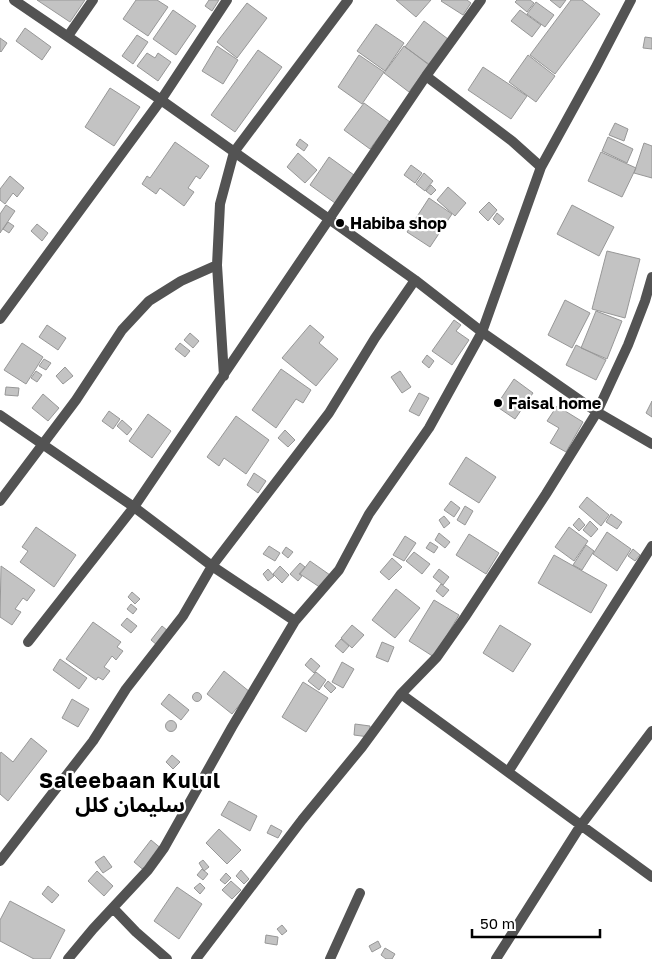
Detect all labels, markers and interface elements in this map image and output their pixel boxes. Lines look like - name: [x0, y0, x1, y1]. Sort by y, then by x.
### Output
- place label: Habiba shop: [350, 213, 447, 233]
- marker: Habiba shop: [334, 217, 346, 229]
- place label: Faisal home: [508, 393, 601, 413]
- marker: Faisal home: [492, 397, 504, 409]
- district label: Saleebaan Kulul سليمان كلل: [39, 767, 221, 817]
- scale bar: [472, 906, 600, 938]
- text: 50 m: [480, 914, 515, 932]

